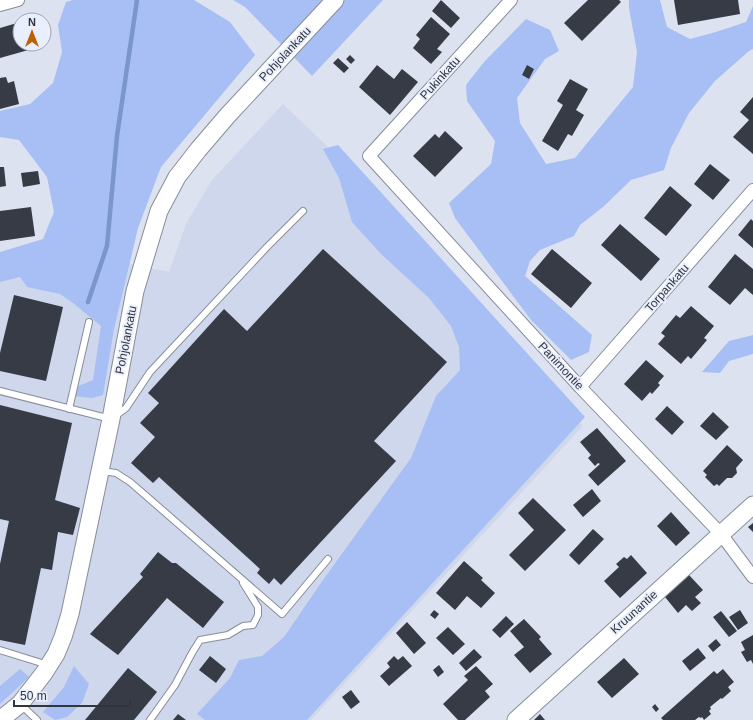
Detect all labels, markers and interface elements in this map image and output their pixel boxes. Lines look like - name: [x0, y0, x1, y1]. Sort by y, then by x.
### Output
- north arrow: [12, 12, 52, 52]
- text: N: [28, 16, 36, 28]
- street label: Pohjolankatu: [256, 24, 314, 84]
- street label: Pukinkatu: [417, 54, 463, 102]
- street label: Torpankatu: [642, 261, 692, 315]
- street label: Pohjolankatu: [113, 305, 139, 375]
- street label: Panimontie: [535, 339, 587, 393]
- street label: Kruunantie: [608, 587, 660, 637]
- scale bar: [14, 682, 130, 708]
- text: 50 m: [20, 689, 47, 703]

